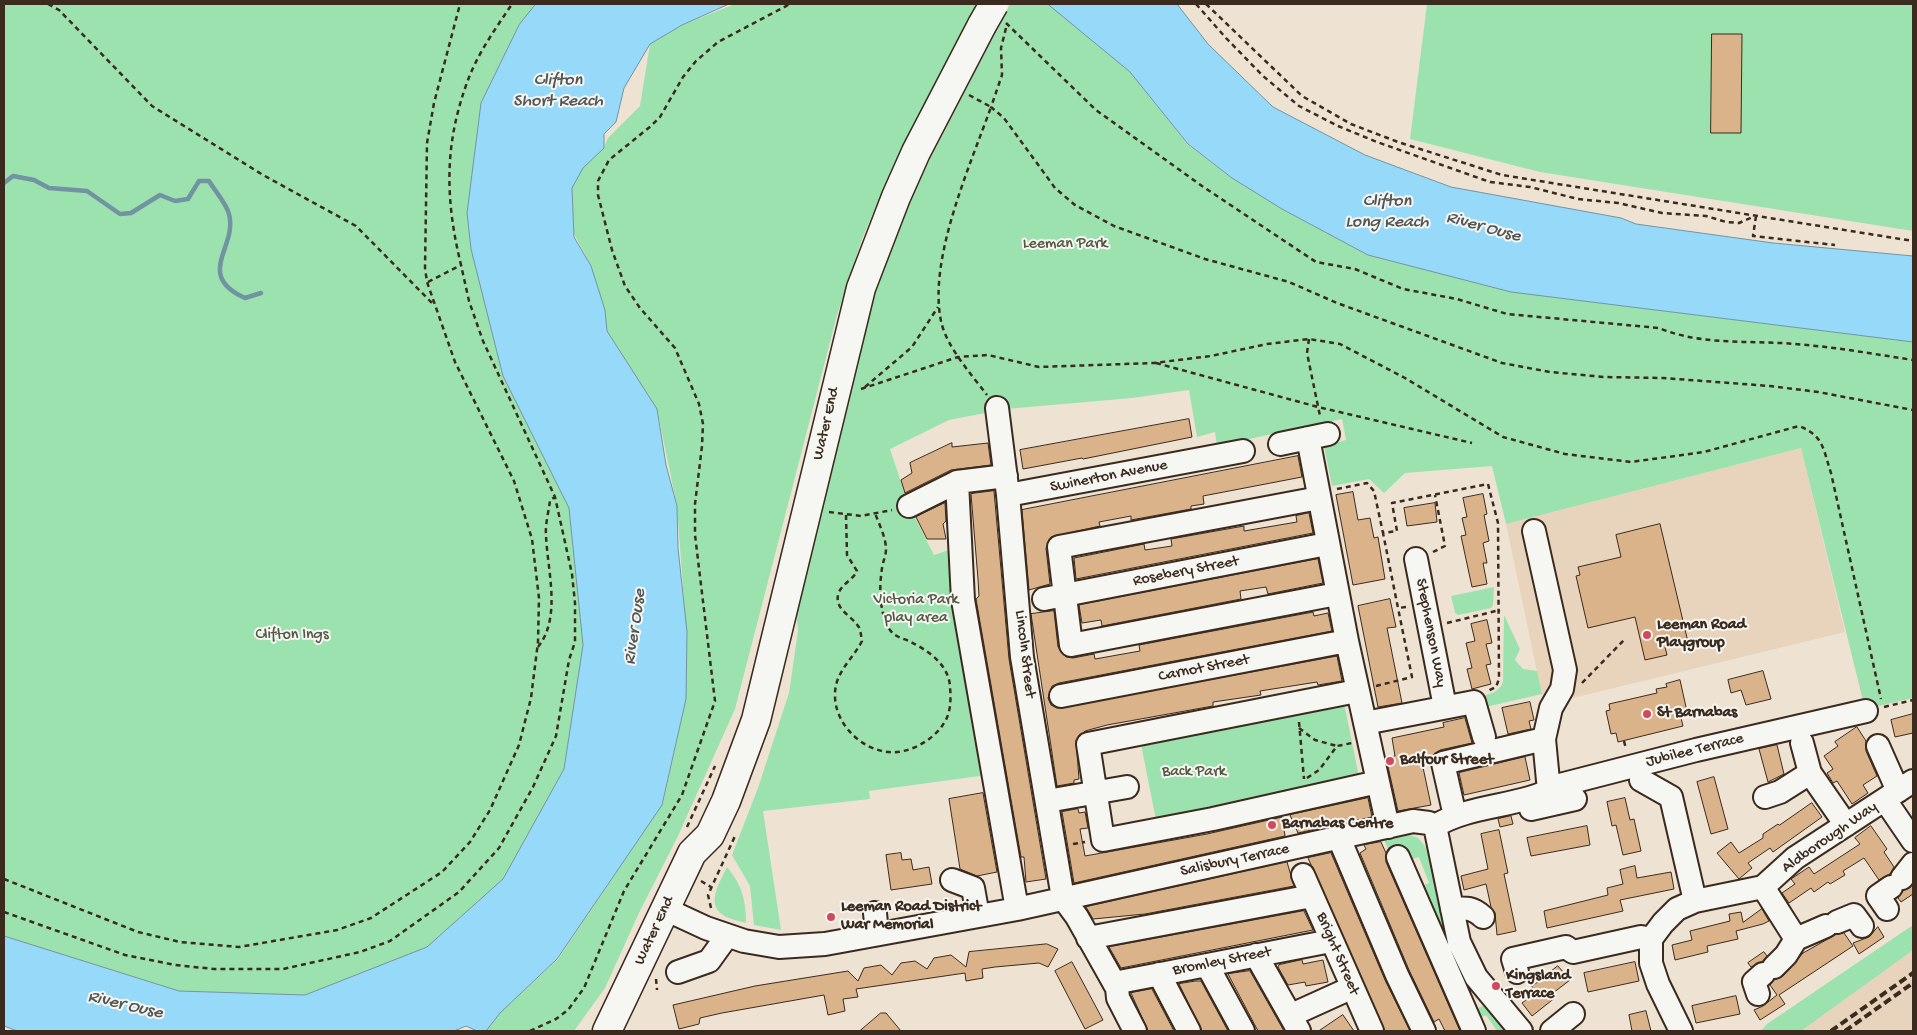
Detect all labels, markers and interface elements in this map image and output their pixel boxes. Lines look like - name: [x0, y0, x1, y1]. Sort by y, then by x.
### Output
- water label: Clifton Short Reach: [513, 70, 603, 112]
- water label: Clifton Long Reach: [1345, 191, 1429, 233]
- water label: River Ouse: [1443, 208, 1523, 248]
- park label: Leeman Park: [1023, 235, 1107, 255]
- street label: Water End: [809, 386, 845, 462]
- street label: Swinerton Avenue: [1049, 456, 1169, 498]
- street label: Rosebery Street: [1131, 552, 1241, 592]
- street label: Stephenson Way: [1410, 577, 1450, 689]
- water label: River Ouse: [620, 588, 652, 666]
- park label: Victoria Park play area: [874, 591, 958, 629]
- street label: Lincoln Street: [1009, 609, 1039, 699]
- place label: Leeman Road Playgroup: [1657, 616, 1746, 654]
- park label: Clifton Ings: [255, 626, 329, 646]
- marker: Leeman Road Playgroup: [1641, 629, 1653, 641]
- street label: Carnot Street: [1157, 651, 1251, 687]
- place label: St Barnabas: [1657, 704, 1737, 724]
- marker: St Barnabas: [1641, 708, 1653, 720]
- street label: Jubilee Terrace: [1644, 730, 1746, 772]
- place label: Balfour Street: [1400, 751, 1493, 771]
- marker: Balfour Street: [1384, 755, 1396, 767]
- park label: Back Park: [1162, 763, 1226, 783]
- street label: Aldborough Way: [1778, 798, 1882, 878]
- place label: Barnabas Centre: [1282, 815, 1393, 835]
- marker: Barnabas Centre: [1266, 819, 1278, 831]
- street label: Salisbury Terrace: [1179, 840, 1291, 882]
- street label: Water End: [631, 894, 679, 968]
- place label: Leeman Road District War Memorial: [841, 898, 981, 936]
- street label: Bright Street: [1311, 910, 1363, 998]
- marker: Leeman Road District War Memorial: [825, 911, 837, 923]
- street label: Bromley Street: [1171, 943, 1273, 981]
- place label: Kingsland Terrace: [1506, 967, 1570, 1005]
- marker: Kingsland Terrace: [1490, 980, 1502, 992]
- water label: River Ouse: [85, 987, 165, 1025]

